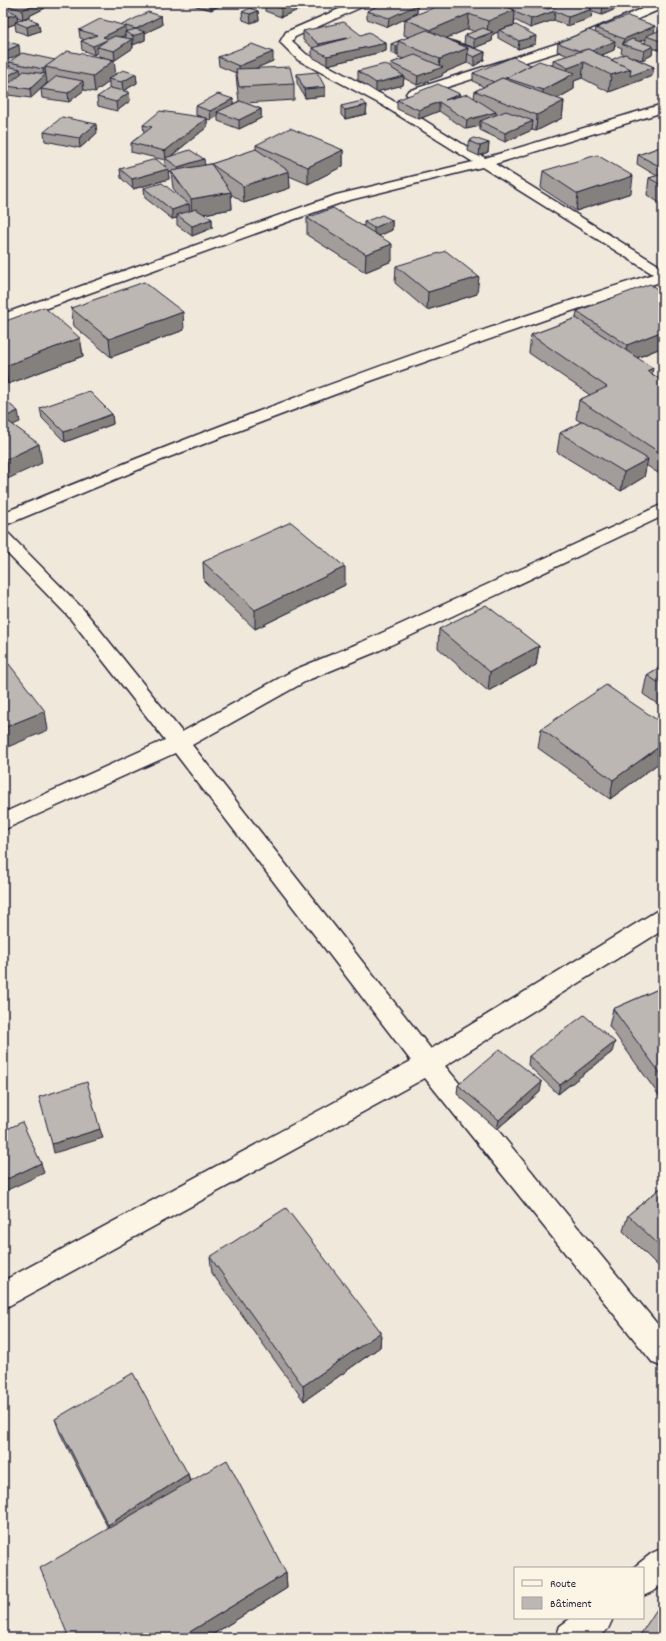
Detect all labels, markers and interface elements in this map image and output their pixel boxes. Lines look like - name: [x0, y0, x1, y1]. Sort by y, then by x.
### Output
- legend: [514, 1567, 644, 1619]
- text: Route: [550, 1576, 576, 1593]
- text: Bâtiment: [550, 1596, 592, 1613]

